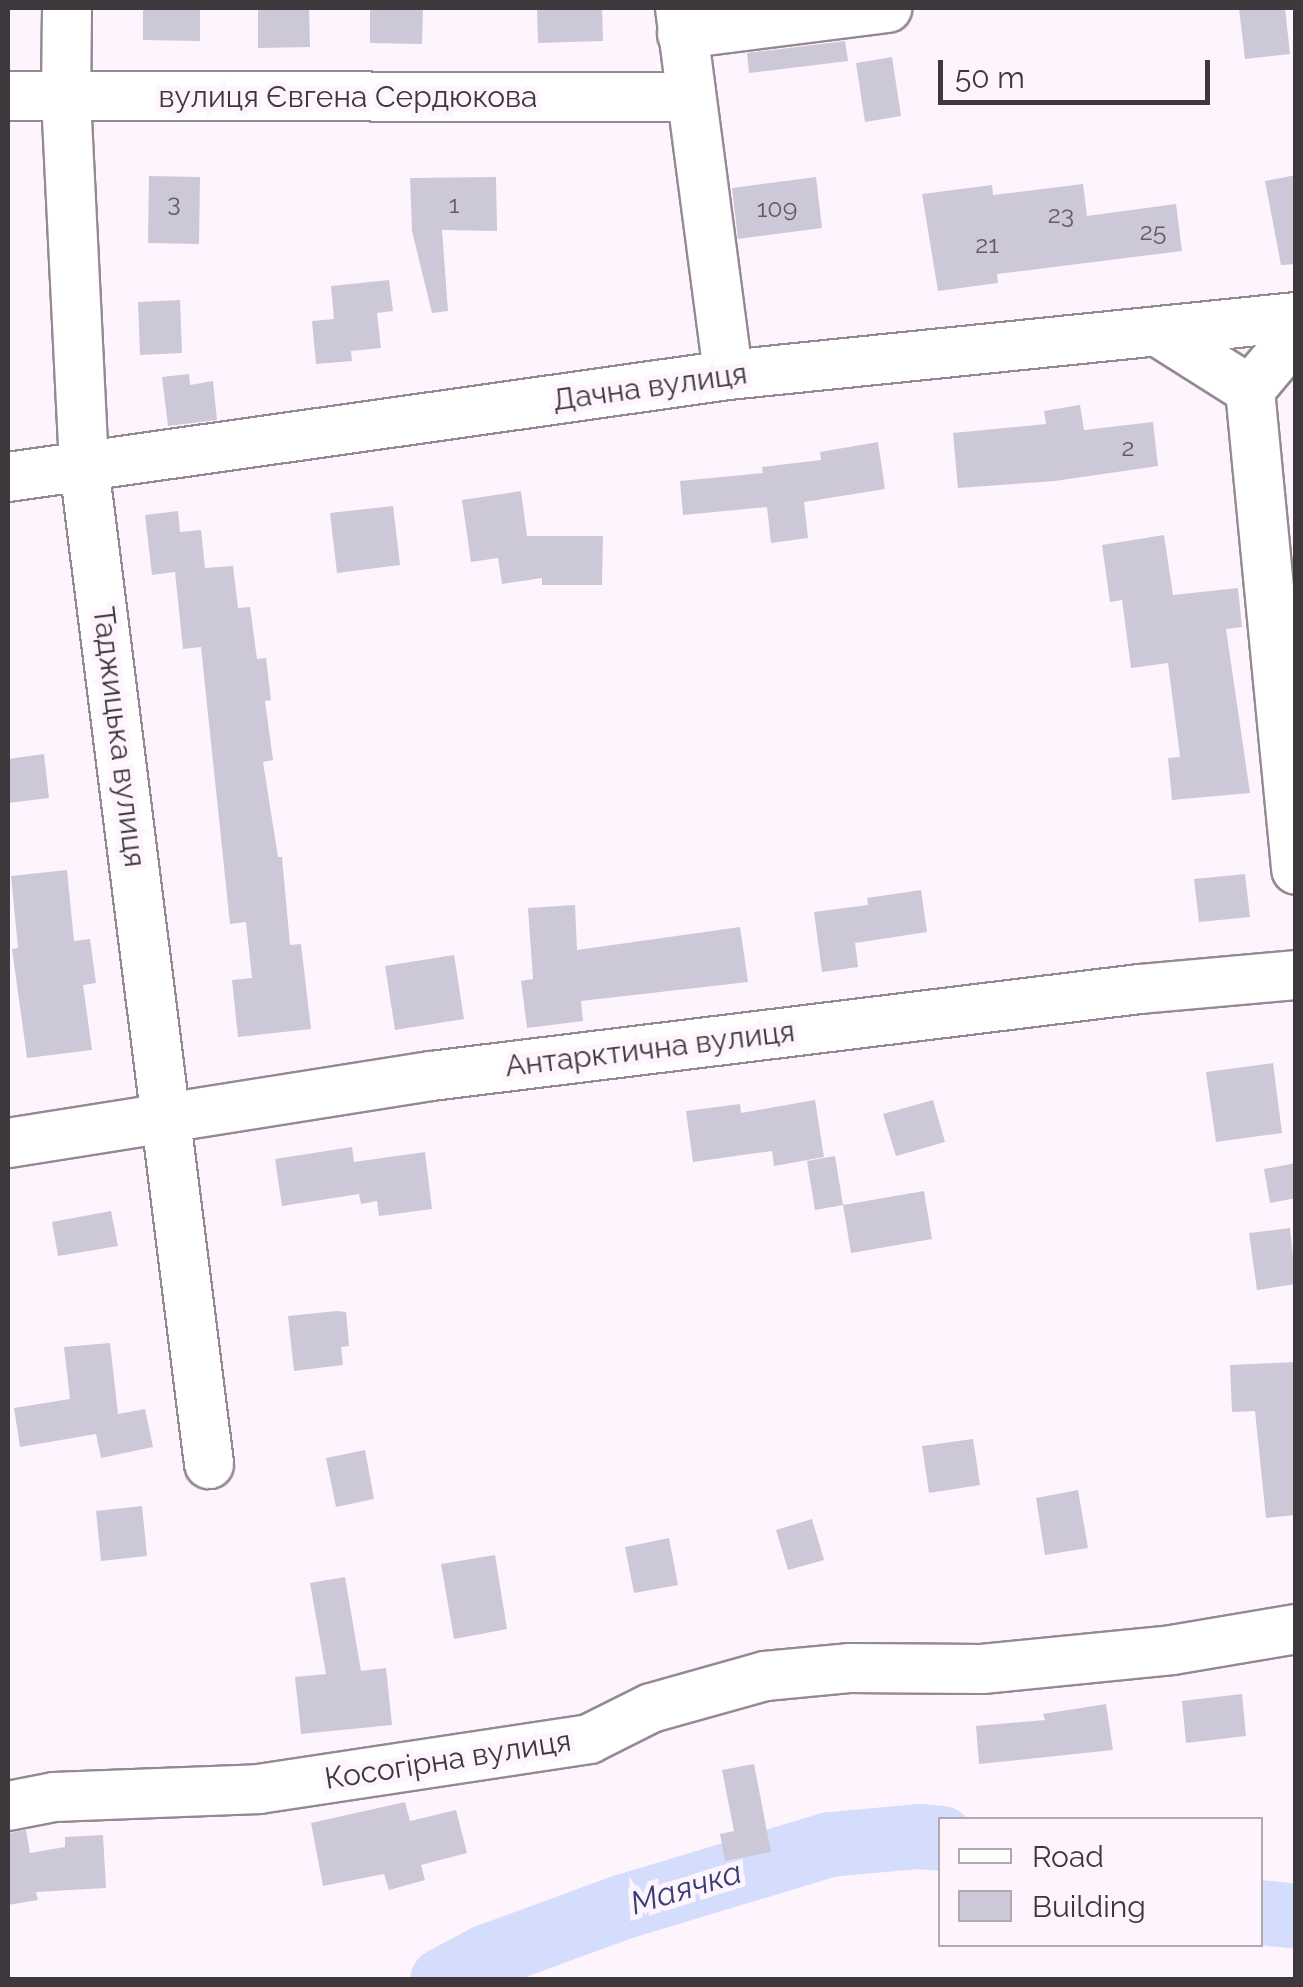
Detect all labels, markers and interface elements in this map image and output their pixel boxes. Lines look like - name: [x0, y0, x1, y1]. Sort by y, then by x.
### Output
- scale bar: [943, 40, 1216, 102]
- text: 50 m: [955, 60, 1025, 95]
- street label: вулиця Євгена Сердюкова: [159, 79, 537, 115]
- house number: 3: [167, 187, 181, 217]
- house number: 1: [449, 189, 459, 219]
- house number: 109: [757, 193, 797, 223]
- house number: 23: [1048, 199, 1074, 229]
- house number: 25: [1140, 216, 1166, 246]
- house number: 21: [975, 229, 999, 259]
- street label: Дачна вулиця: [550, 356, 750, 418]
- house number: 2: [1121, 432, 1135, 462]
- street label: Таджицька вулиця: [85, 605, 153, 869]
- street label: Антарктична вулиця: [503, 1013, 797, 1085]
- street label: Косогірна вулиця: [322, 1723, 574, 1797]
- legend: [938, 1817, 1263, 1947]
- text: Road: [1032, 1839, 1104, 1874]
- water label: Маячка: [626, 1853, 746, 1923]
- text: Building: [1032, 1889, 1146, 1924]

